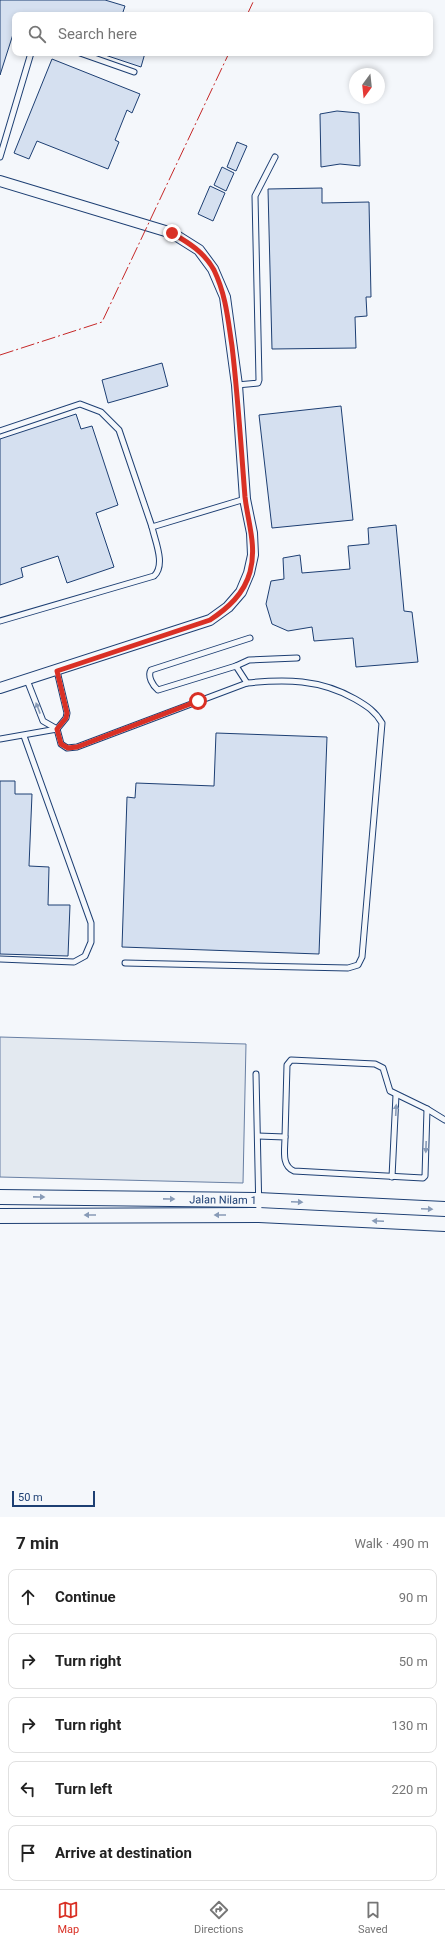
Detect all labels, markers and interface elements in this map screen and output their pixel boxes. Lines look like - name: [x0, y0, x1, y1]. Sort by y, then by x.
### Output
- search box: [12, 12, 433, 56]
- icon: search: [26, 23, 48, 45]
- text: Search here: [58, 25, 137, 43]
- north arrow: [349, 68, 385, 104]
- route end: [163, 224, 181, 242]
- route start: [189, 692, 207, 710]
- one-way arrow: [35, 703, 41, 714]
- one-way arrow: [392, 1104, 399, 1116]
- one-way arrow: [423, 1141, 429, 1154]
- street label: Jalan Nilam 1: [189, 1193, 257, 1207]
- one-way arrow: [33, 1194, 46, 1200]
- one-way arrow: [163, 1196, 176, 1202]
- one-way arrow: [291, 1199, 304, 1205]
- one-way arrow: [421, 1205, 433, 1212]
- one-way arrow: [83, 1212, 96, 1218]
- one-way arrow: [213, 1212, 226, 1218]
- one-way arrow: [371, 1218, 384, 1224]
- scale bar: [12, 1489, 95, 1508]
- text: 50 m: [18, 1491, 43, 1504]
- text: 7 min: [16, 1533, 59, 1553]
- text: Walk · 490 m: [354, 1536, 429, 1551]
- icon: ahead: [17, 1586, 39, 1608]
- text: Continue: [55, 1588, 116, 1606]
- text: 90 m: [399, 1590, 428, 1605]
- icon: right: [17, 1650, 39, 1672]
- text: Turn right: [55, 1652, 121, 1670]
- text: 50 m: [399, 1654, 428, 1669]
- icon: right: [17, 1714, 39, 1736]
- text: Turn right: [55, 1716, 121, 1734]
- text: 130 m: [391, 1718, 428, 1733]
- icon: left: [17, 1778, 39, 1800]
- text: Turn left: [55, 1780, 112, 1798]
- text: 220 m: [391, 1782, 428, 1797]
- icon: arrive: [17, 1842, 39, 1864]
- text: Arrive at destination: [55, 1844, 192, 1862]
- tab: Map: [57, 1899, 79, 1936]
- tab: Directions: [194, 1899, 243, 1936]
- tab: Saved: [358, 1899, 388, 1936]

